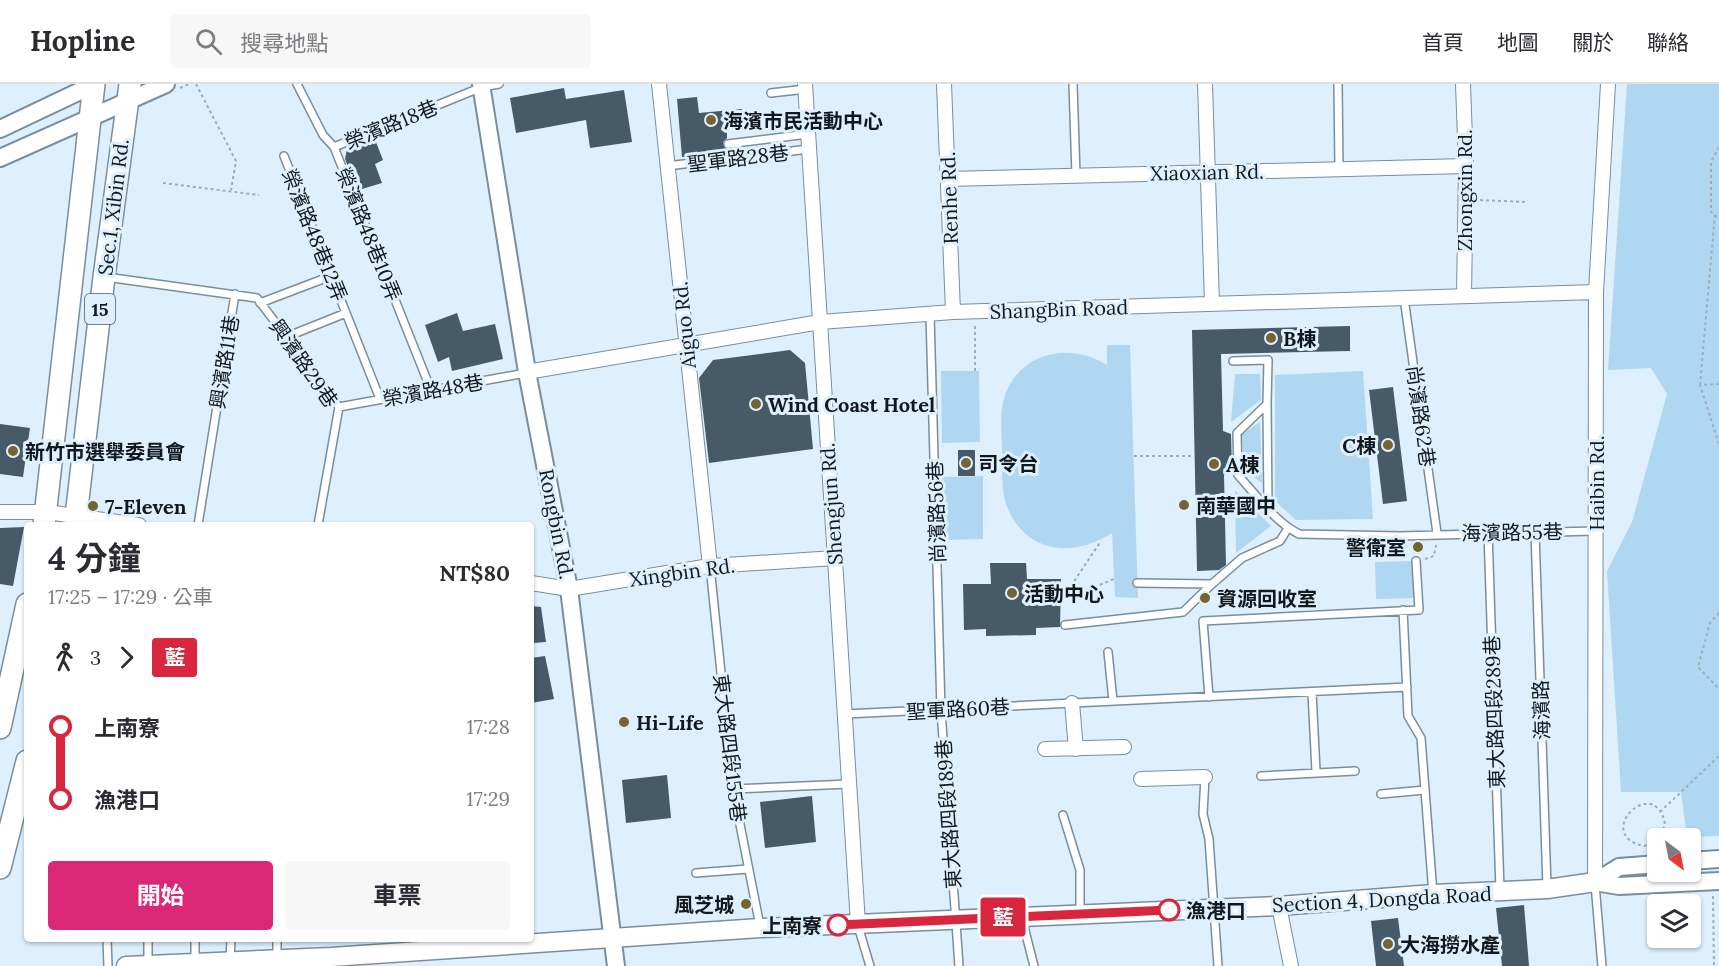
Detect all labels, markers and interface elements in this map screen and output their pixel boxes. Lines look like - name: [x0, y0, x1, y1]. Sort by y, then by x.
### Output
- search box: [171, 14, 591, 68]
- text: Hopline: [30, 23, 135, 59]
- icon: search: [192, 25, 225, 58]
- text: 搜尋地點: [240, 29, 328, 57]
- text: 首頁: [1422, 29, 1464, 56]
- text: 地圖: [1497, 29, 1539, 56]
- text: 關於: [1572, 29, 1614, 56]
- text: 聯絡: [1647, 29, 1689, 56]
- street label: 榮濱路18巷: [341, 94, 441, 154]
- place label: 海濱市民活動中心: [723, 108, 883, 133]
- marker: 海濱市民活動中心: [704, 113, 718, 127]
- street label: Zhongxin Rd.: [1452, 129, 1477, 251]
- street label: Sec.1, Xibin Rd.: [92, 137, 134, 277]
- street label: 聖軍路28巷: [686, 139, 790, 177]
- street label: Renhe Rd.: [935, 151, 963, 245]
- street label: Xiaoxian Rd.: [1150, 159, 1264, 185]
- street label: 榮濱路48巷10弄: [331, 164, 407, 304]
- street label: 榮濱路48巷12弄: [277, 165, 353, 305]
- street label: Aiguo Rd.: [667, 280, 701, 371]
- road number: 15: [85, 294, 115, 324]
- street label: ShangBin Road: [989, 294, 1129, 324]
- street label: 興濱路11巷: [204, 313, 244, 411]
- street label: 興濱路29巷: [264, 314, 344, 412]
- place label: B棟: [1283, 326, 1316, 351]
- marker: B棟: [1264, 331, 1278, 345]
- street label: 尚濱路62巷: [1402, 364, 1440, 468]
- street label: 榮濱路48巷: [381, 369, 485, 411]
- place label: Wind Coast Hotel: [768, 392, 935, 417]
- marker: Wind Coast Hotel: [749, 397, 763, 411]
- place label: C棟: [1342, 433, 1376, 458]
- street label: Haibin Rd.: [1584, 435, 1609, 531]
- marker: C棟: [1381, 438, 1395, 452]
- place label: 新竹市選舉委員會: [25, 439, 185, 464]
- street label: Shengjun Rd.: [814, 442, 848, 566]
- marker: 新竹市選舉委員會: [6, 444, 20, 458]
- place label: 司令台: [978, 451, 1038, 476]
- place label: A棟: [1226, 452, 1259, 477]
- marker: 司令台: [959, 456, 973, 470]
- marker: A棟: [1207, 457, 1221, 471]
- street label: 尚濱路56巷: [922, 460, 950, 564]
- street label: Rongbin Rd.: [534, 467, 580, 581]
- place label: 南華國中: [1196, 493, 1276, 518]
- place label: 7-Eleven: [105, 494, 187, 519]
- marker: 南華國中: [1177, 498, 1191, 512]
- marker: 7-Eleven: [86, 499, 100, 513]
- street label: 海濱路55巷: [1461, 519, 1563, 545]
- place label: 警衛室: [1346, 535, 1406, 560]
- text: 4 分鐘: [48, 537, 141, 579]
- marker: 警衛室: [1411, 540, 1425, 554]
- street label: Xingbin Rd.: [628, 552, 736, 592]
- text: NT$80: [439, 559, 510, 587]
- place label: 活動中心: [1024, 581, 1104, 606]
- text: 17:25 – 17:29 · 公車: [48, 584, 213, 609]
- marker: 活動中心: [1005, 586, 1019, 600]
- place label: 資源回收室: [1217, 586, 1317, 611]
- marker: 資源回收室: [1198, 591, 1212, 605]
- street label: 東大路四段289巷: [1479, 635, 1509, 789]
- icon: walk: [48, 641, 81, 674]
- icon: forward: [110, 641, 143, 674]
- text: 藍: [164, 644, 185, 671]
- text: 3: [90, 645, 101, 670]
- street label: 東大路四段155巷: [709, 672, 751, 824]
- street label: 海濱路: [1527, 680, 1555, 740]
- street label: 聖軍路60巷: [905, 694, 1011, 724]
- place label: Hi-Life: [636, 710, 704, 735]
- text: 上南寮: [94, 714, 160, 742]
- text: 17:28: [467, 714, 510, 739]
- marker: Hi-Life: [617, 715, 631, 729]
- street label: 東大路四段189巷: [930, 738, 966, 890]
- text: 漁港口: [94, 786, 160, 814]
- text: 17:29: [466, 786, 510, 811]
- north arrow: [1647, 828, 1701, 882]
- map controls: [1647, 828, 1701, 948]
- button: 開始: [48, 861, 273, 930]
- button: 車票: [285, 861, 510, 930]
- street label: Section 4, Dongda Road: [1272, 881, 1492, 917]
- place label: 風芝城: [674, 892, 734, 917]
- button: layers: [1647, 894, 1701, 948]
- marker: 風芝城: [739, 897, 753, 911]
- line badge: 藍: [984, 898, 1022, 936]
- place label: 漁港口: [1186, 898, 1246, 923]
- marker: 漁港口: [1158, 899, 1180, 921]
- text: 藍: [993, 904, 1014, 931]
- place label: 上南寮: [762, 913, 822, 938]
- marker: 上南寮: [827, 914, 849, 936]
- place label: 大海撈水產: [1400, 932, 1500, 957]
- marker: 大海撈水產: [1381, 937, 1395, 951]

